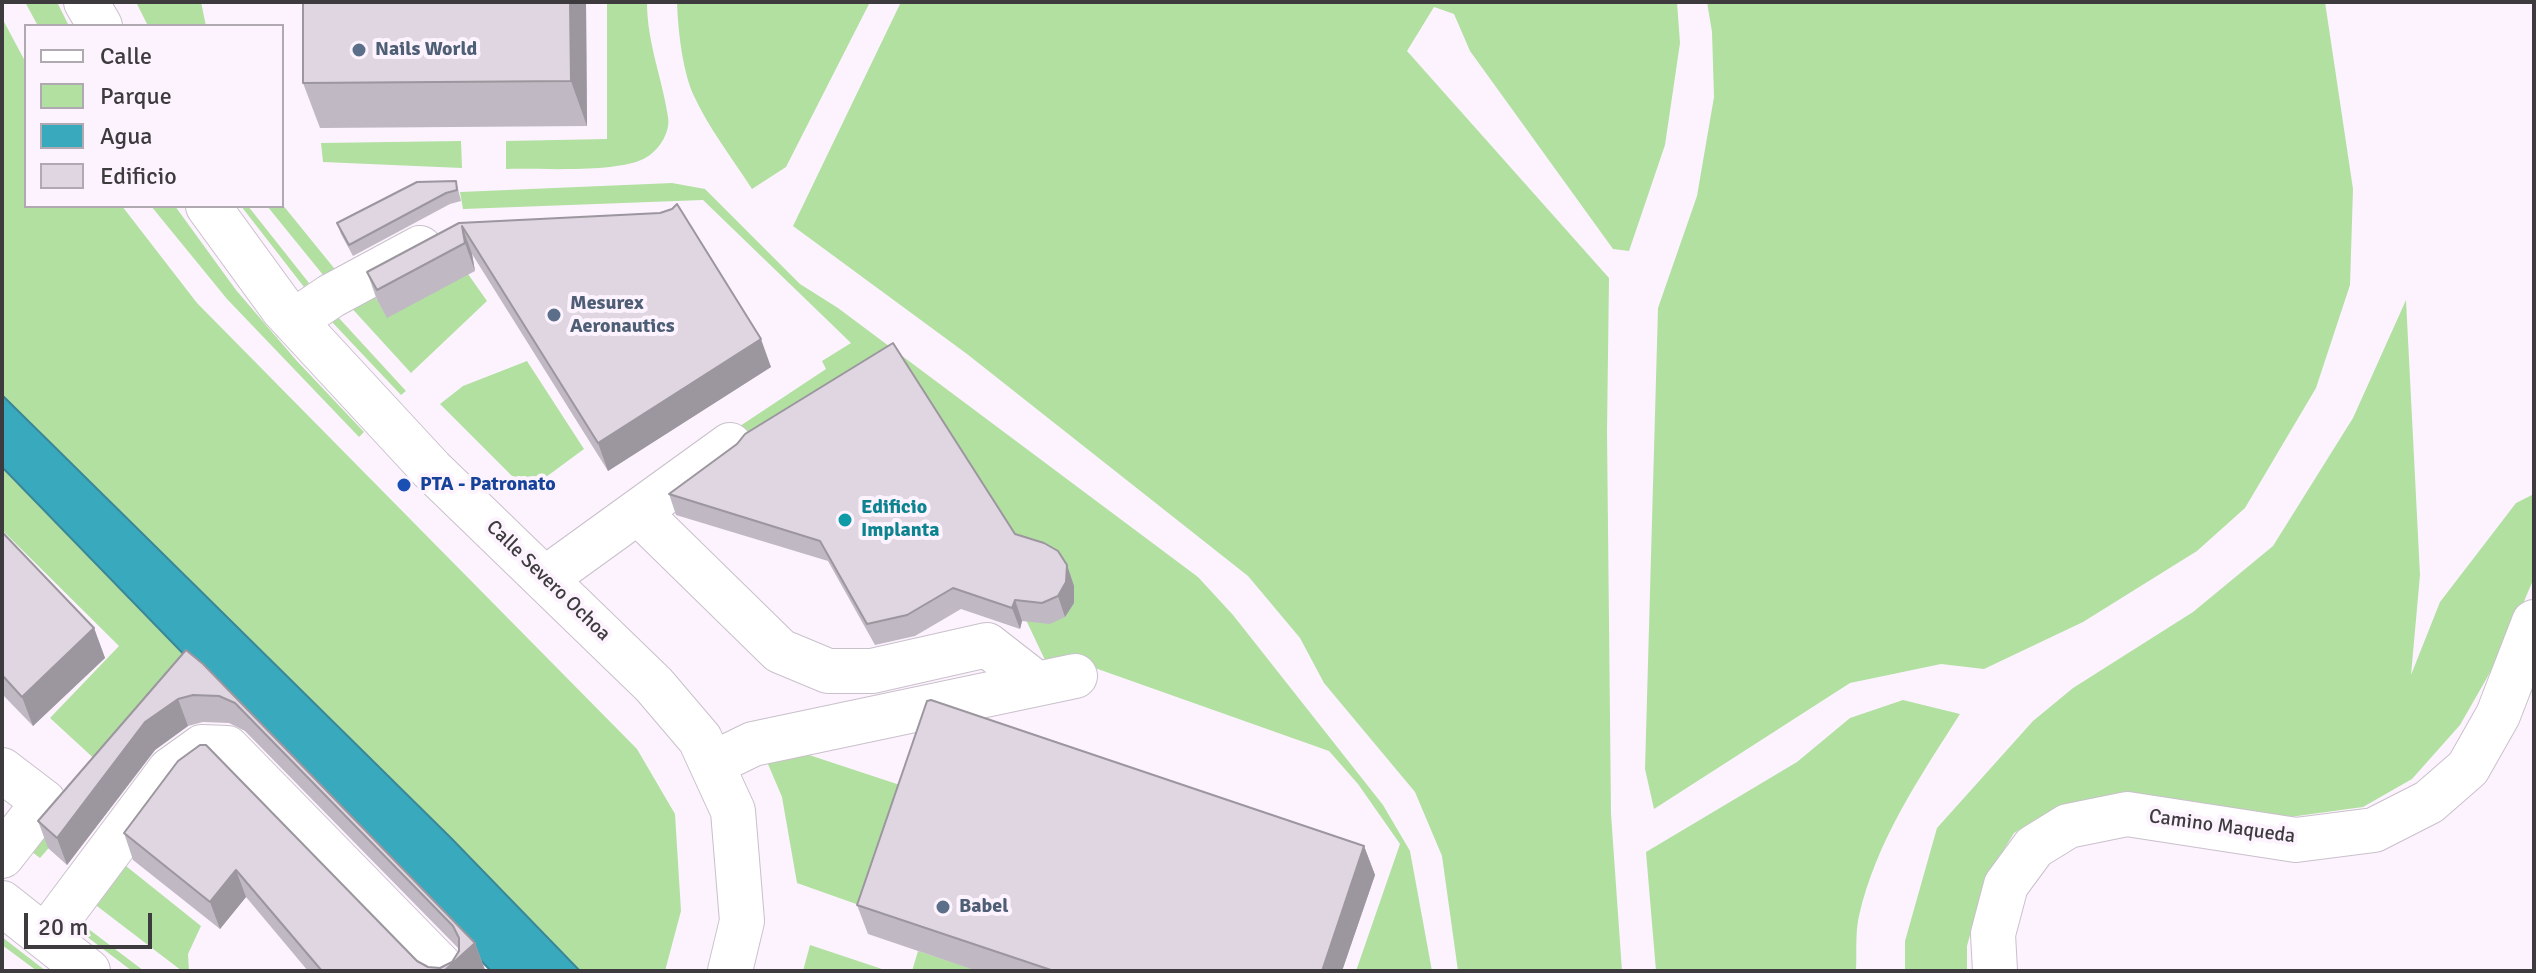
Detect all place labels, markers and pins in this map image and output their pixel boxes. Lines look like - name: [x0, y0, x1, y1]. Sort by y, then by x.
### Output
- place label: Nails World: [375, 38, 477, 62]
- marker: Nails World: [350, 41, 368, 59]
- place label: Mesurex Aeronautics: [570, 292, 675, 339]
- marker: Mesurex Aeronautics: [545, 306, 563, 324]
- place label: PTA - Patronato: [420, 473, 556, 497]
- marker: PTA - Patronato: [395, 476, 413, 494]
- place label: Edificio Implanta: [861, 496, 939, 543]
- marker: Edificio Implanta: [836, 511, 854, 529]
- place label: Babel: [959, 895, 1008, 919]
- marker: Babel: [934, 898, 952, 916]

